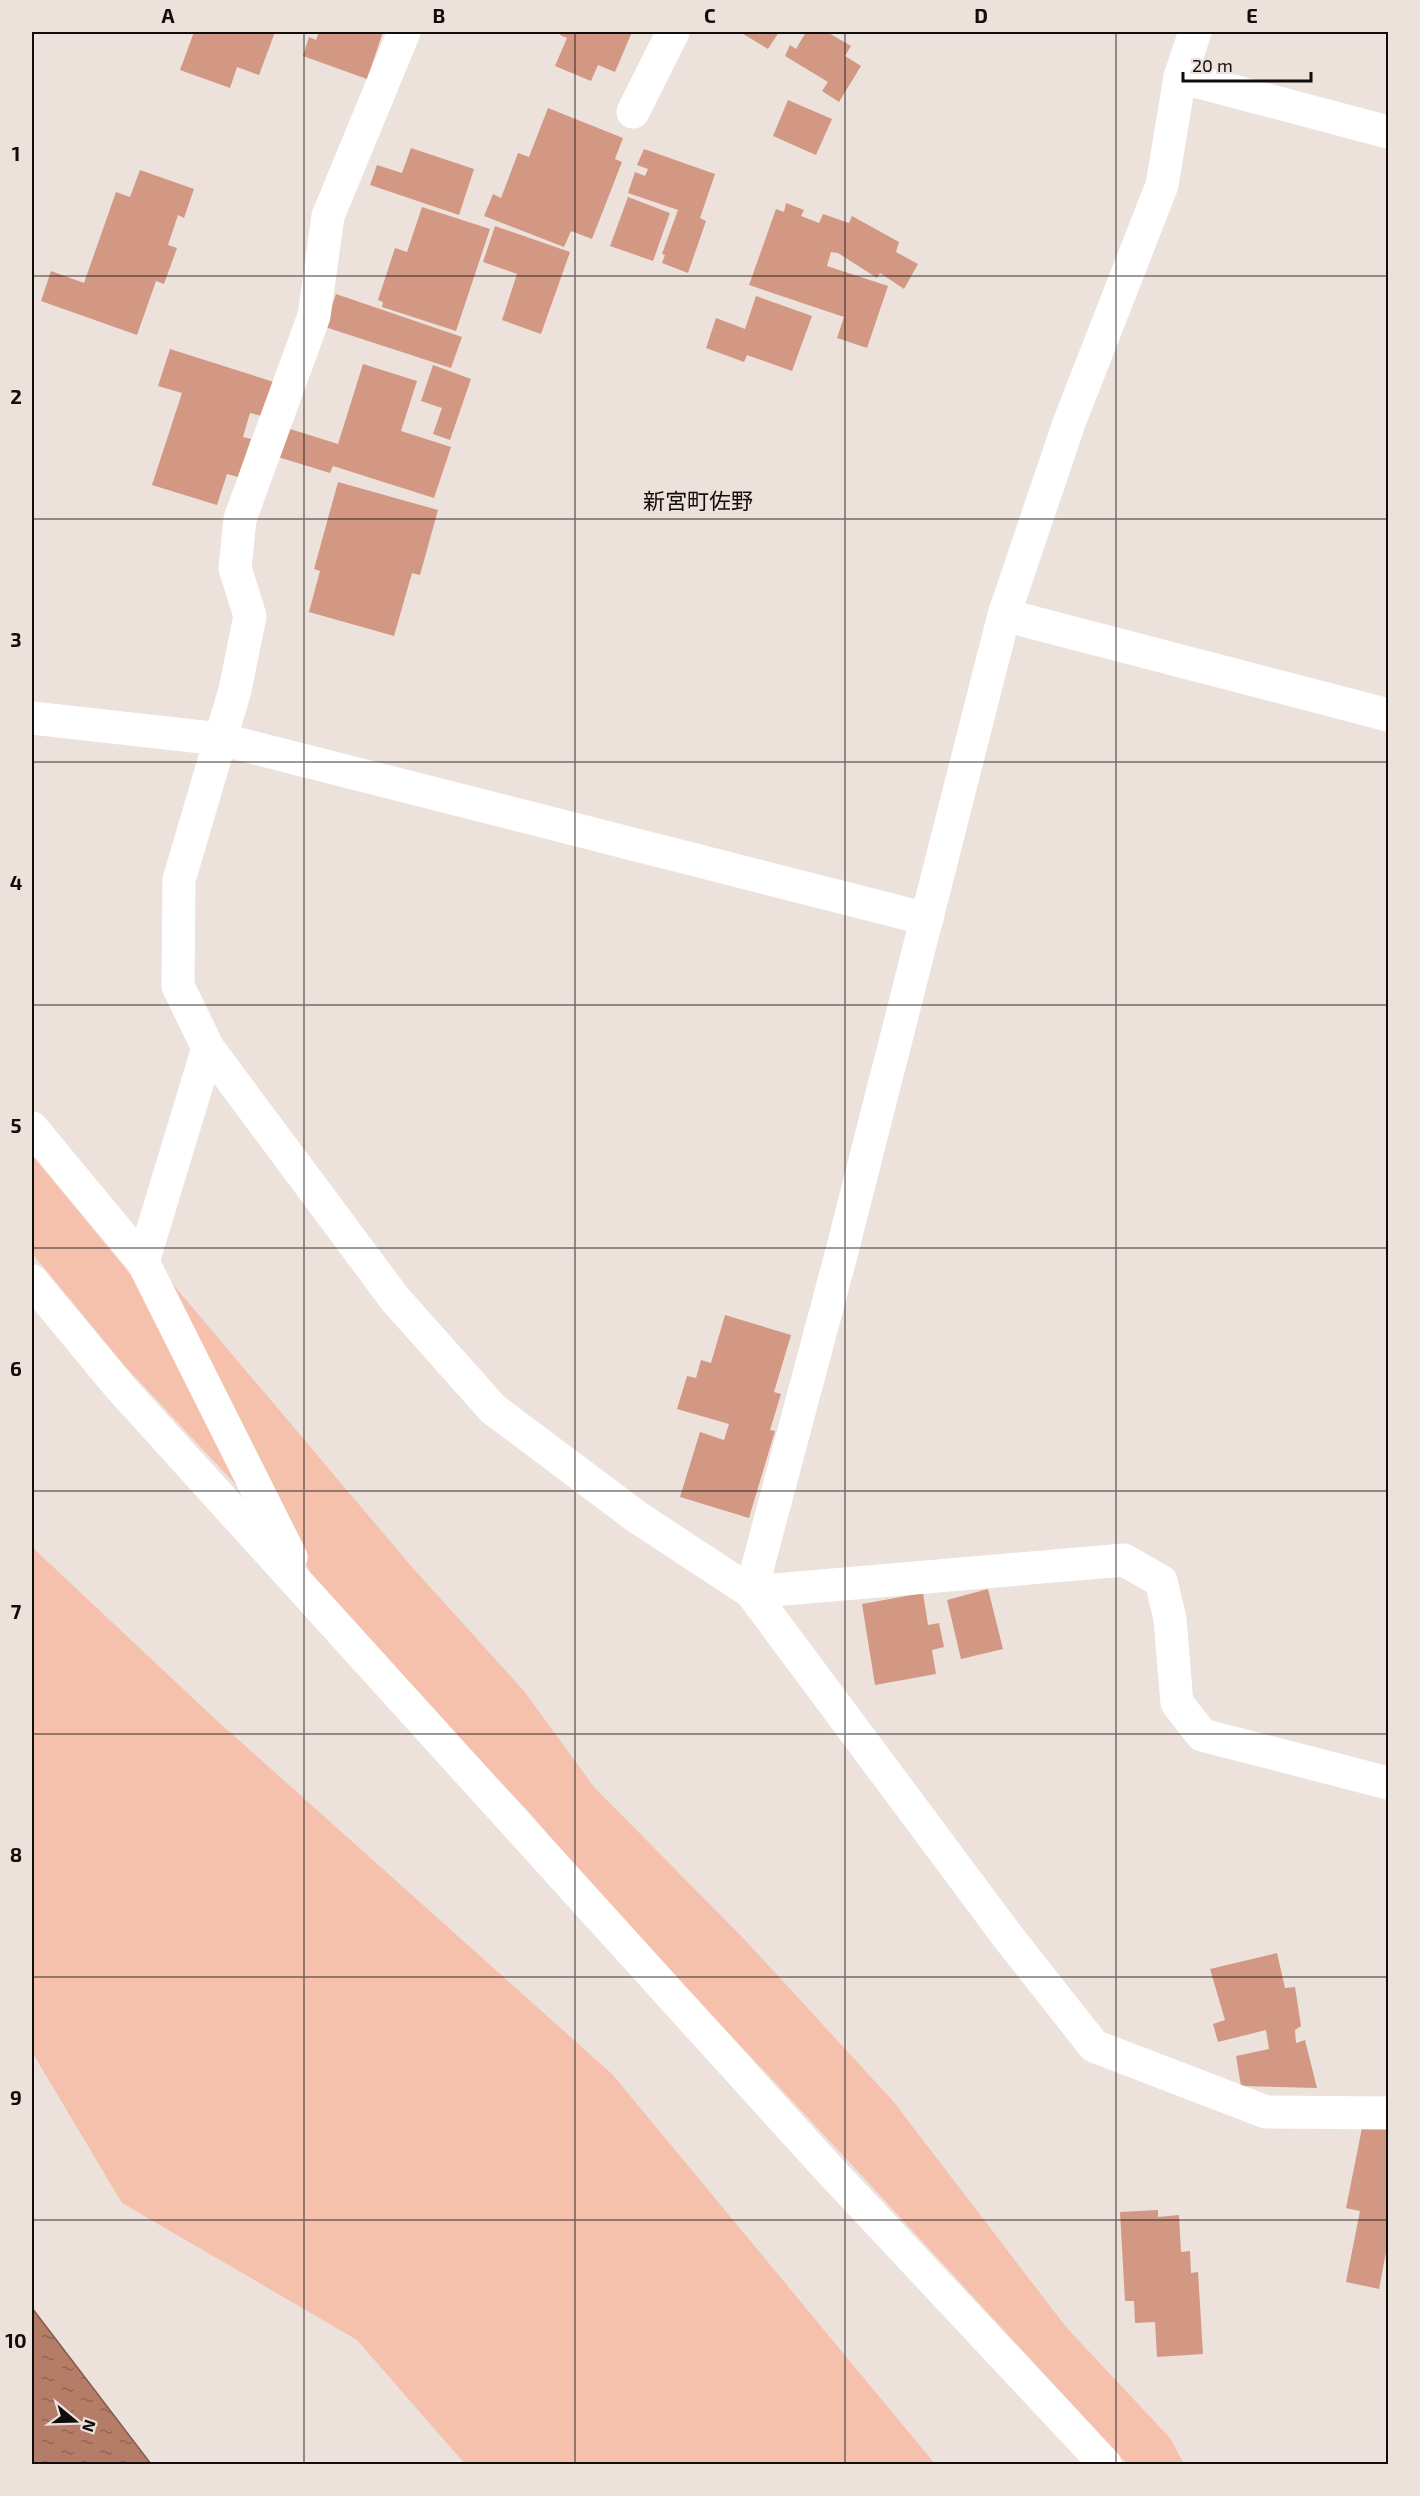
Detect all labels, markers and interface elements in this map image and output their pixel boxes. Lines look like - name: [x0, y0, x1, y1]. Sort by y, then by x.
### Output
- text: A: [161, 3, 175, 27]
- text: B: [433, 3, 445, 27]
- text: C: [704, 3, 716, 27]
- text: D: [974, 3, 988, 27]
- text: E: [1246, 3, 1258, 27]
- scale bar: [1183, 45, 1310, 83]
- text: 20 m: [1192, 54, 1233, 76]
- text: 1: [12, 141, 20, 165]
- text: 2: [10, 384, 22, 408]
- district label: 新宮町佐野: [643, 487, 753, 513]
- text: 3: [10, 627, 22, 651]
- text: 4: [10, 870, 23, 894]
- text: 5: [10, 1113, 22, 1137]
- text: 6: [10, 1356, 22, 1380]
- text: 7: [11, 1599, 22, 1623]
- text: 8: [10, 1842, 22, 1866]
- text: 9: [10, 2085, 22, 2109]
- text: 10: [5, 2328, 27, 2352]
- north arrow: [45, 2391, 105, 2451]
- text: N: [79, 2417, 101, 2435]

